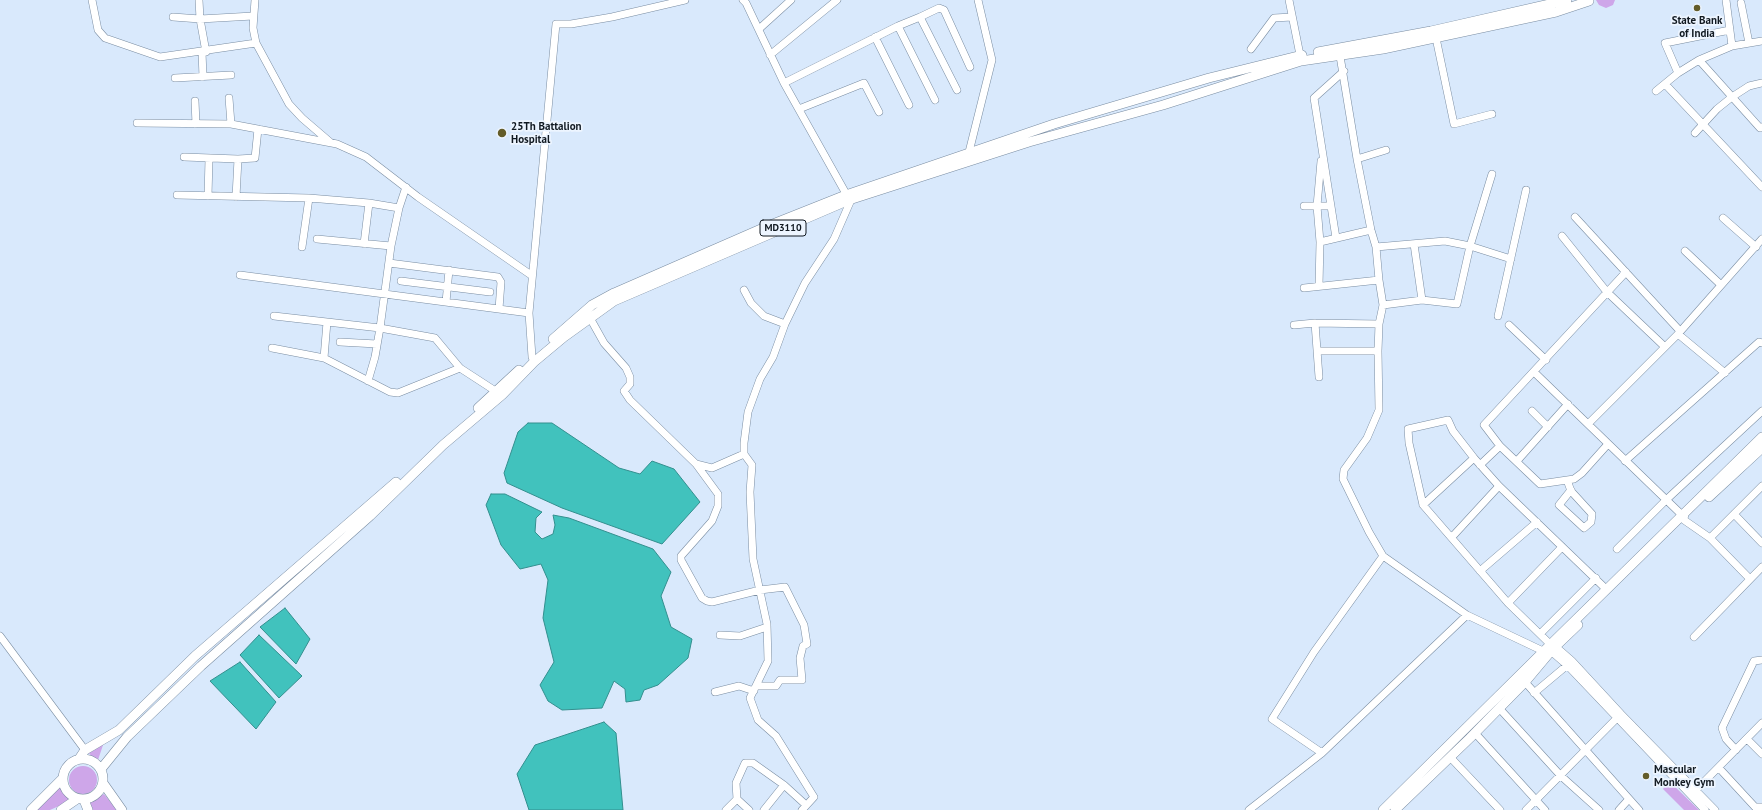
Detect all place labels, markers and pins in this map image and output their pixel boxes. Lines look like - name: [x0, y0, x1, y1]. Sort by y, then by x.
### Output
- marker: State Bank of India: [1692, 3, 1702, 13]
- place label: State Bank of India: [1672, 14, 1722, 40]
- place label: 25Th Battalion Hospital: [511, 120, 582, 146]
- marker: 25Th Battalion Hospital: [496, 127, 508, 139]
- place label: Mascular Monkey Gym: [1654, 763, 1714, 789]
- marker: Mascular Monkey Gym: [1641, 771, 1651, 781]

